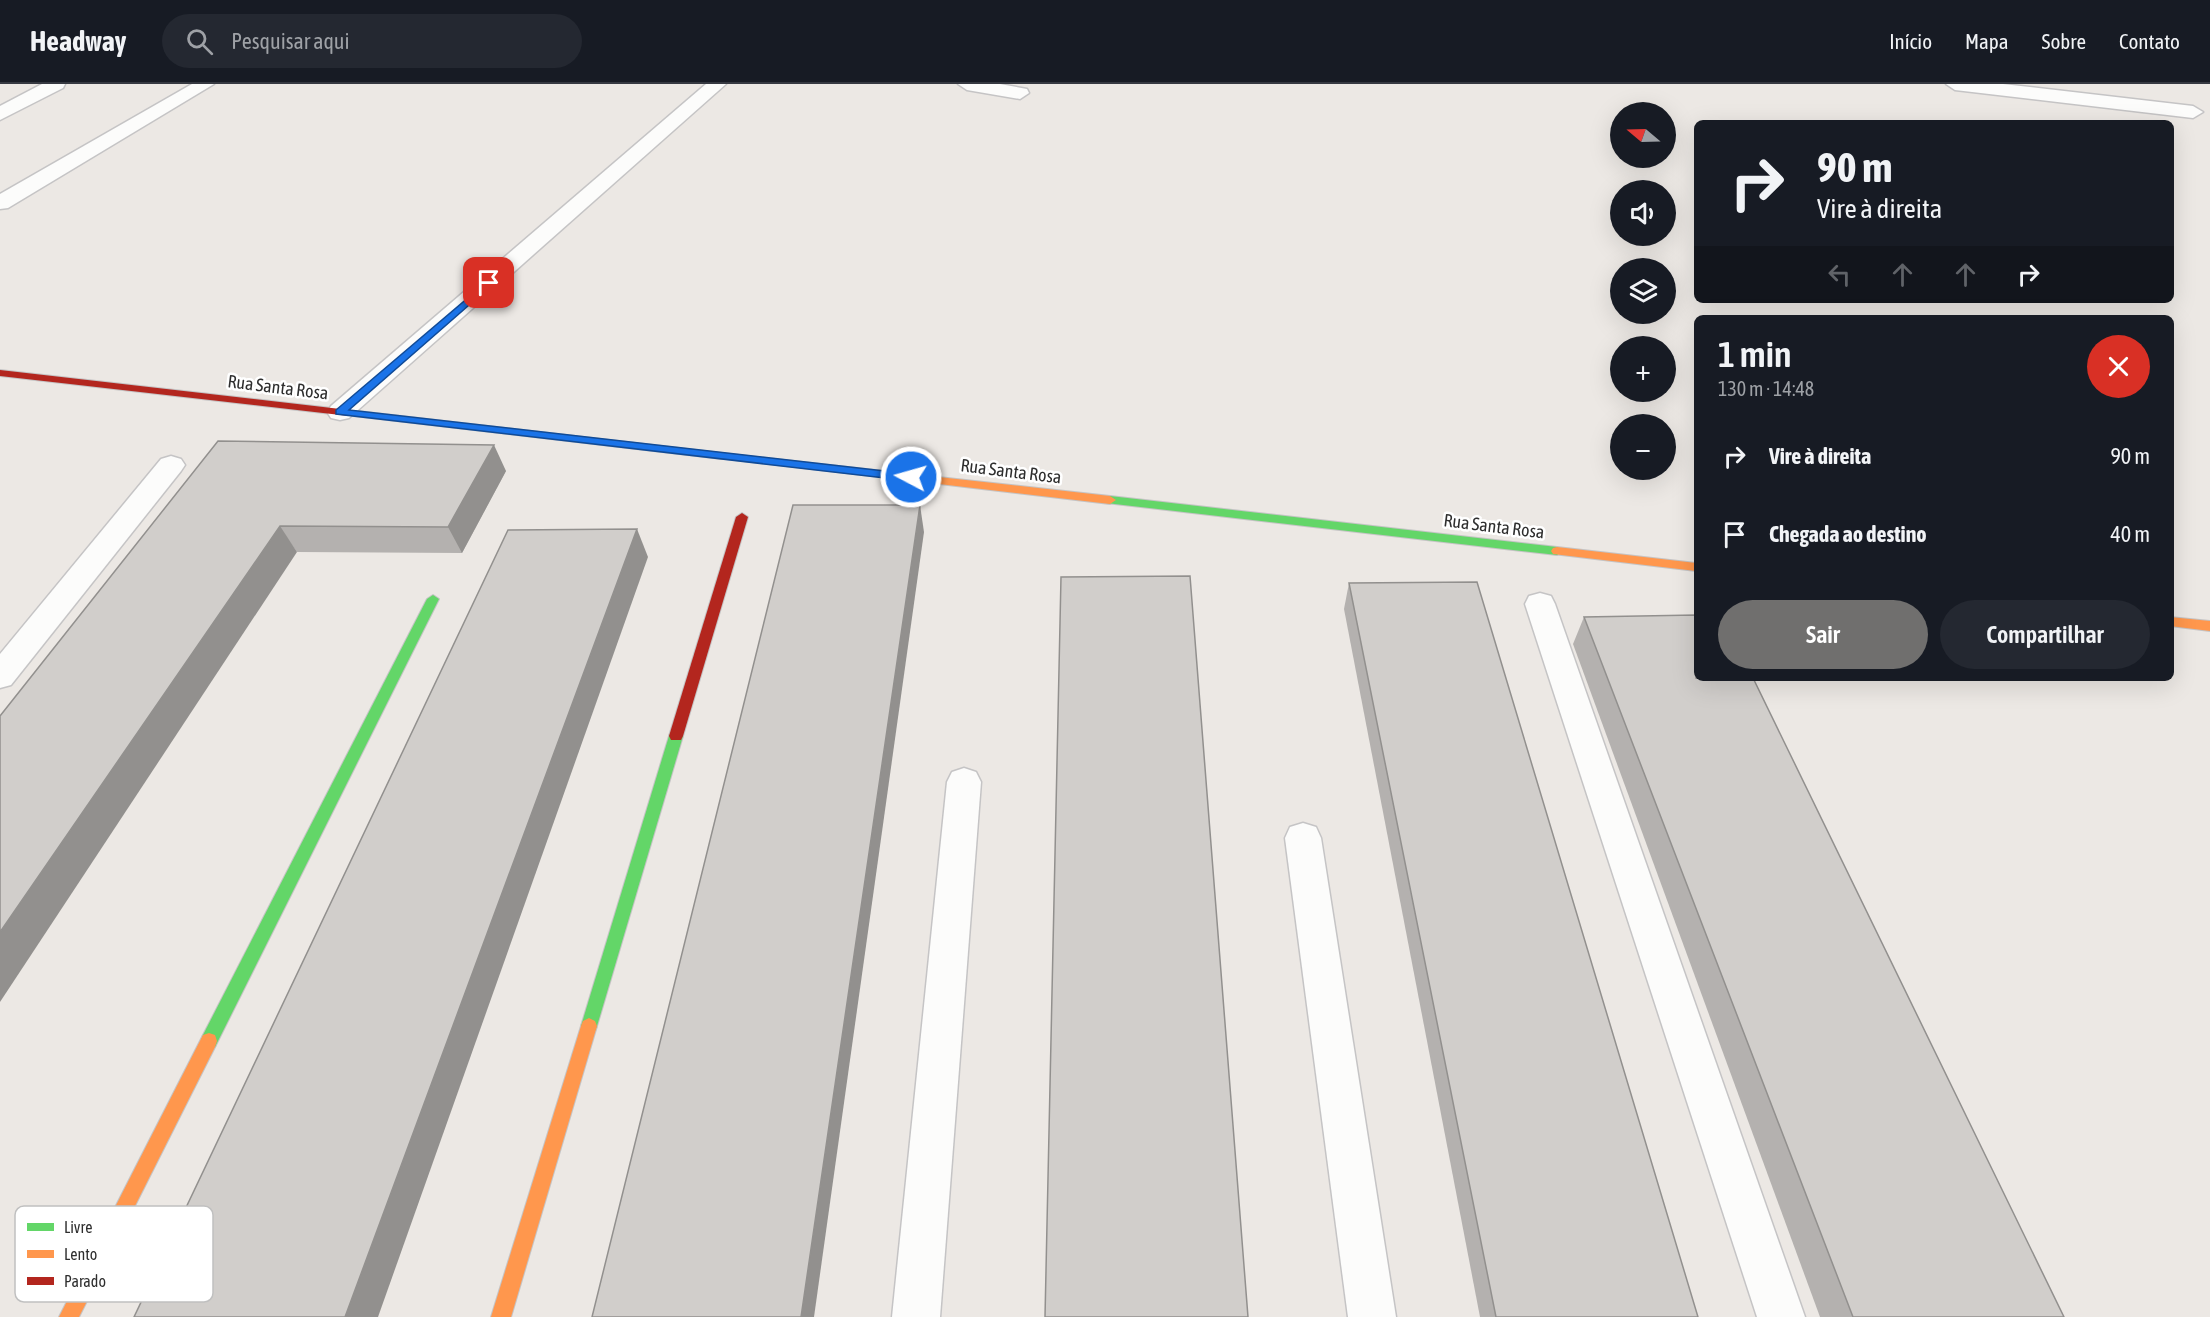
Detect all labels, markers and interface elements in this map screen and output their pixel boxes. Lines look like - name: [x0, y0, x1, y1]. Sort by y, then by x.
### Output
- search box: [162, 14, 582, 68]
- text: Headway: [30, 25, 126, 57]
- icon: search: [183, 25, 216, 58]
- text: Pesquisar aqui: [231, 28, 350, 54]
- text: Início: [1889, 29, 1932, 53]
- text: Mapa: [1965, 29, 2009, 53]
- text: Sobre: [2042, 29, 2086, 53]
- text: Contato: [2119, 29, 2180, 53]
- north arrow: [1610, 102, 1676, 168]
- map controls: [1610, 102, 1676, 480]
- text: 90 m: [1817, 143, 1892, 191]
- icon: right: [1718, 144, 1796, 222]
- button: sound: [1610, 180, 1676, 246]
- text: Vire à direita: [1817, 193, 1942, 224]
- pin: [463, 257, 514, 308]
- button: layers: [1610, 258, 1676, 324]
- icon: left: [1823, 258, 1856, 291]
- icon: ahead: [1886, 258, 1919, 291]
- icon: ahead: [1949, 258, 1982, 291]
- icon: right: [2012, 258, 2045, 291]
- icon: arrive: [472, 266, 505, 299]
- text: 1 min: [1718, 333, 1792, 375]
- button: close: [2087, 335, 2150, 398]
- button: +: [1610, 336, 1676, 402]
- street label: Rua Santa Rosa: [226, 370, 330, 404]
- text: 130 m · 14:48: [1718, 377, 1814, 400]
- button: −: [1610, 414, 1676, 480]
- icon: right: [1718, 440, 1751, 473]
- text: Vire à direita: [1769, 443, 1871, 469]
- text: 90 m: [2110, 443, 2150, 469]
- position arrow: [879, 445, 943, 509]
- street label: Rua Santa Rosa: [959, 454, 1063, 488]
- street label: Rua Santa Rosa: [1442, 509, 1546, 543]
- icon: arrive: [1718, 518, 1751, 551]
- text: Chegada ao destino: [1769, 521, 1927, 547]
- text: 40 m: [2110, 521, 2150, 547]
- button: Sair: [1718, 600, 1928, 669]
- button: Compartilhar: [1940, 600, 2150, 669]
- legend: [15, 1206, 213, 1302]
- text: Livre: [64, 1218, 92, 1236]
- text: Lento: [64, 1245, 97, 1263]
- text: Parado: [64, 1272, 106, 1290]

